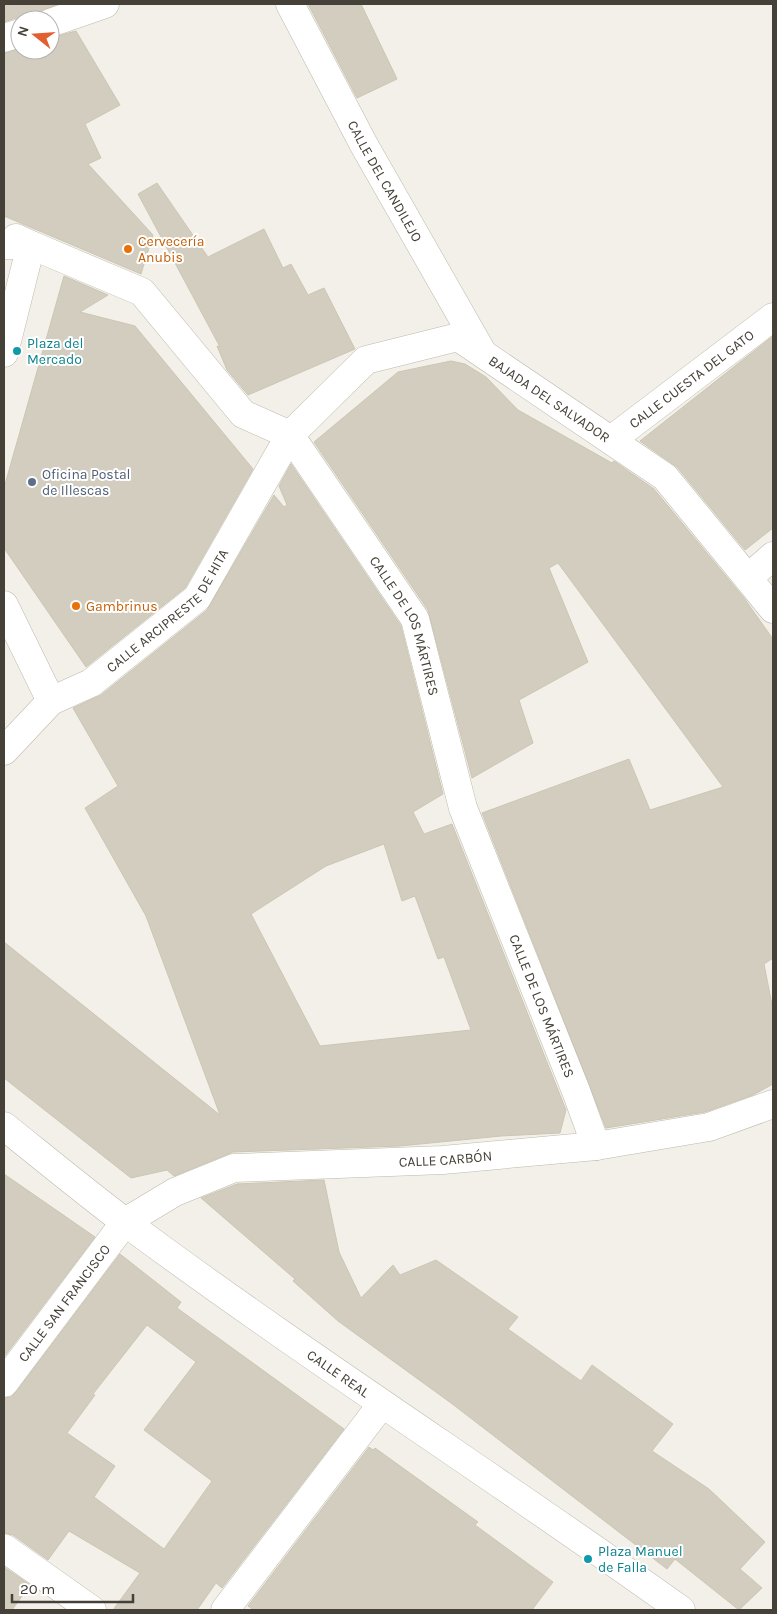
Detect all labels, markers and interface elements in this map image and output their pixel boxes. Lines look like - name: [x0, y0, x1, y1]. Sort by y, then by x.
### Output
- north arrow: [10, 10, 60, 60]
- text: N: [13, 24, 33, 39]
- street label: CALLE DEL CANDILEJO: [344, 118, 426, 245]
- place label: Cervecería Anubis: [138, 233, 204, 266]
- marker: Cervecería Anubis: [122, 243, 134, 255]
- street label: CALLE CUESTA DEL GATO: [626, 326, 757, 432]
- place label: Plaza del Mercado: [27, 335, 83, 368]
- marker: Plaza del Mercado: [11, 345, 23, 357]
- street label: BAJADA DEL SALVADOR: [485, 352, 613, 446]
- place label: Oficina Postal de Illescas: [42, 466, 131, 499]
- marker: Oficina Postal de Illescas: [26, 476, 38, 488]
- street label: CALLE ARCIPRESTE DE HITA: [103, 546, 232, 676]
- street label: CALLE DE LOS MÁRTIRES: [366, 553, 443, 697]
- place label: Gambrinus: [86, 598, 158, 615]
- marker: Gambrinus: [70, 600, 82, 612]
- street label: CALLE DE LOS MÁRTIRES: [506, 932, 578, 1080]
- street label: CALLE CARBÓN: [398, 1147, 493, 1170]
- street label: CALLE SAN FRANCISCO: [14, 1241, 114, 1365]
- street label: CALLE REAL: [304, 1346, 373, 1401]
- place label: Plaza Manuel de Falla: [598, 1543, 683, 1576]
- marker: Plaza Manuel de Falla: [582, 1553, 594, 1565]
- scale bar: [12, 1572, 134, 1604]
- text: 20 m: [20, 1580, 55, 1598]

